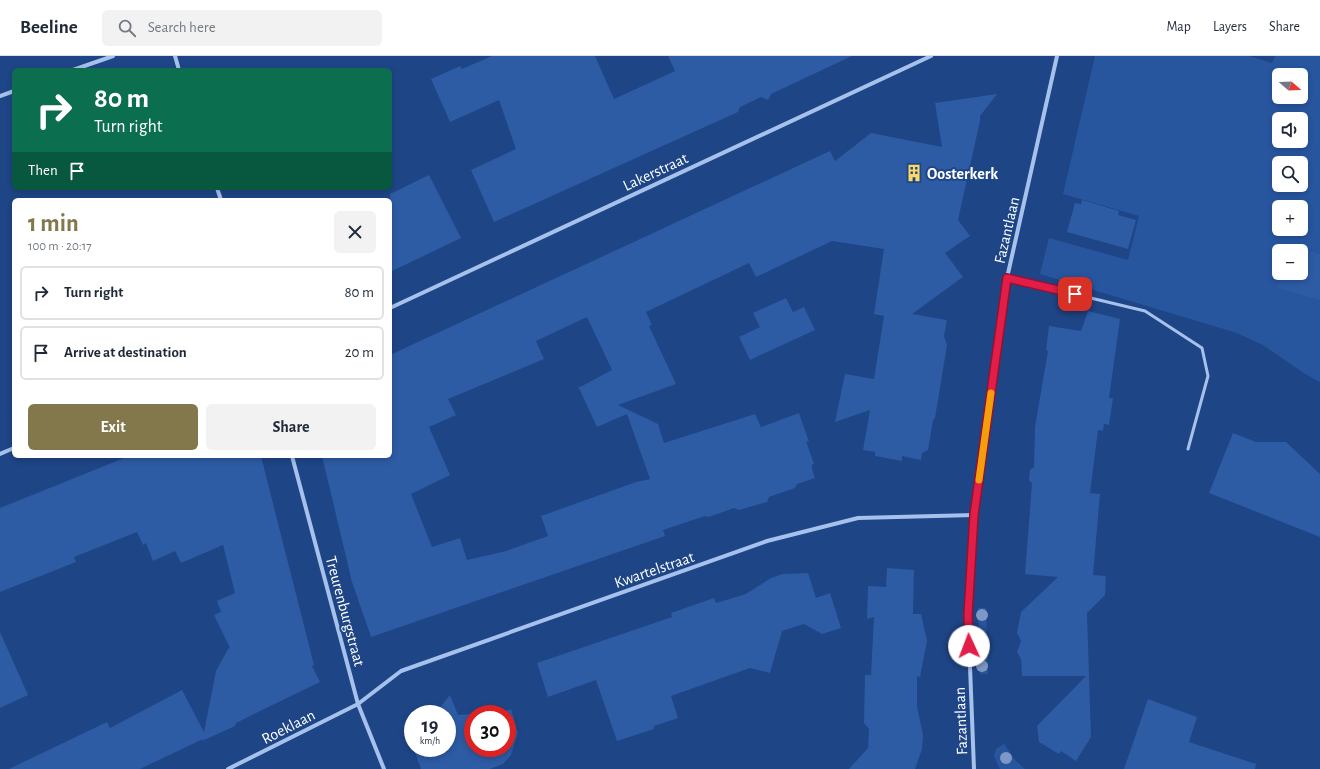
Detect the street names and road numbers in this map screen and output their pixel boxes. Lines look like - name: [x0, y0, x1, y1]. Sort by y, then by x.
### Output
- street label: Lakerstraat: [621, 150, 690, 194]
- street label: Fazantlaan: [992, 195, 1022, 265]
- street label: Kwartelstraat: [612, 549, 696, 591]
- street label: Treurenburgstraat: [323, 555, 367, 668]
- street label: Fazantlaan: [952, 687, 970, 755]
- street label: Roeklaan: [259, 707, 318, 747]

